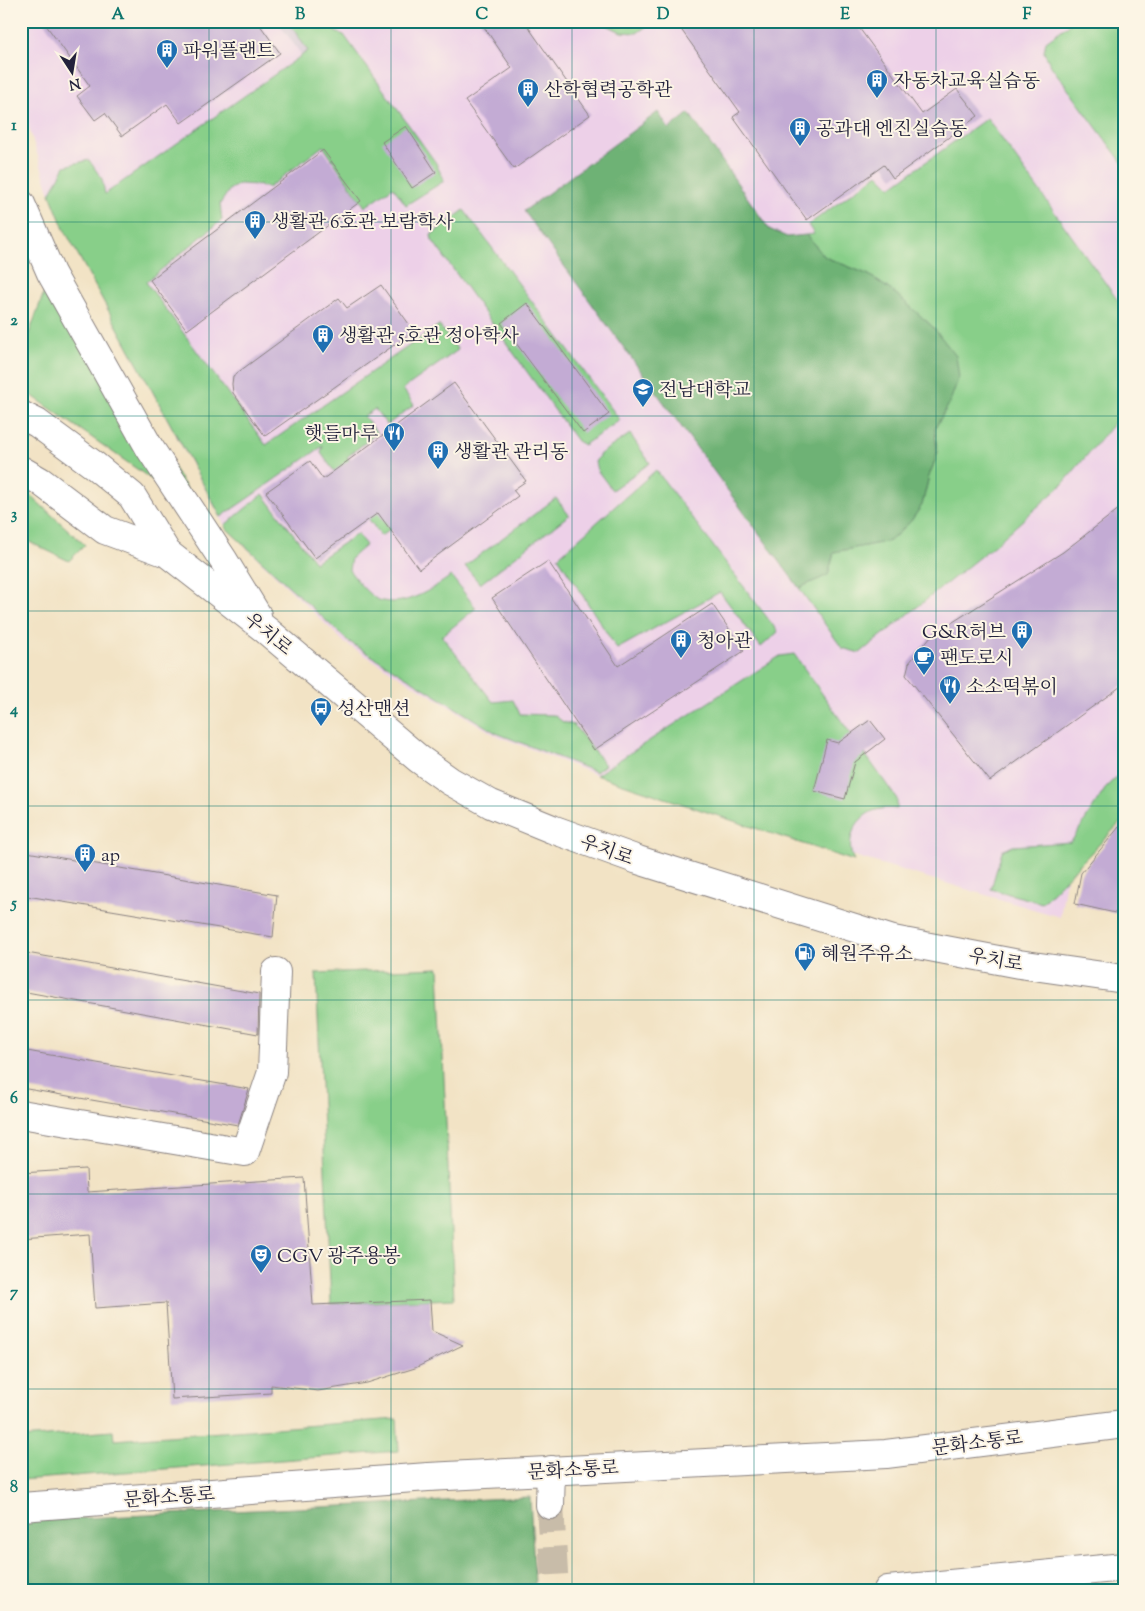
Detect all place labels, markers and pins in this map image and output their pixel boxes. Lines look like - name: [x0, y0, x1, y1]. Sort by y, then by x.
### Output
- building icon: 파워플랜트: [155, 38, 179, 69]
- place label: 파워플랜트: [183, 39, 275, 66]
- building icon: 자동차교육실습동: [865, 68, 889, 99]
- place label: 자동차교육실습동: [893, 69, 1040, 96]
- building icon: 산학협력공학관: [516, 77, 540, 108]
- place label: 산학협력공학관: [544, 78, 673, 105]
- building icon: 공과대 엔진실습동: [788, 116, 812, 147]
- place label: 공과대 엔진실습동: [816, 117, 968, 144]
- building icon: 생활관 6호관 보람학사: [243, 209, 267, 240]
- place label: 생활관 6호관 보람학사: [271, 210, 454, 237]
- building icon: 생활관 5호관 정아학사: [311, 323, 335, 354]
- place label: 생활관 5호관 정아학사: [339, 324, 519, 351]
- school or university icon: 전남대학교: [631, 377, 655, 408]
- place label: 전남대학교: [659, 378, 751, 405]
- restaurant icon: 햇들마루: [382, 421, 406, 452]
- place label: 햇들마루: [305, 422, 379, 449]
- building icon: 생활관 관리동: [426, 439, 450, 470]
- place label: 생활관 관리동: [454, 440, 569, 467]
- building icon: G&R허브: [1010, 619, 1034, 650]
- place label: G&R허브: [922, 620, 1006, 647]
- building icon: 청아관: [669, 628, 693, 659]
- place label: 청아관: [697, 629, 753, 656]
- cafe icon: 팬도로시: [912, 645, 936, 676]
- place label: 팬도로시: [940, 646, 1013, 673]
- restaurant icon: 소소떡볶이: [938, 674, 962, 705]
- place label: 소소떡볶이: [966, 675, 1058, 702]
- bus stop icon: 성산맨션: [309, 696, 333, 727]
- place label: 성산맨션: [337, 697, 410, 724]
- building icon: ap: [73, 842, 97, 873]
- place label: ap: [101, 843, 120, 870]
- fuel station icon: 혜원주유소: [793, 941, 817, 972]
- place label: 혜원주유소: [821, 942, 913, 969]
- theatre icon: CGV 광주용봉: [249, 1243, 273, 1274]
- place label: CGV 광주용봉: [277, 1244, 401, 1271]

